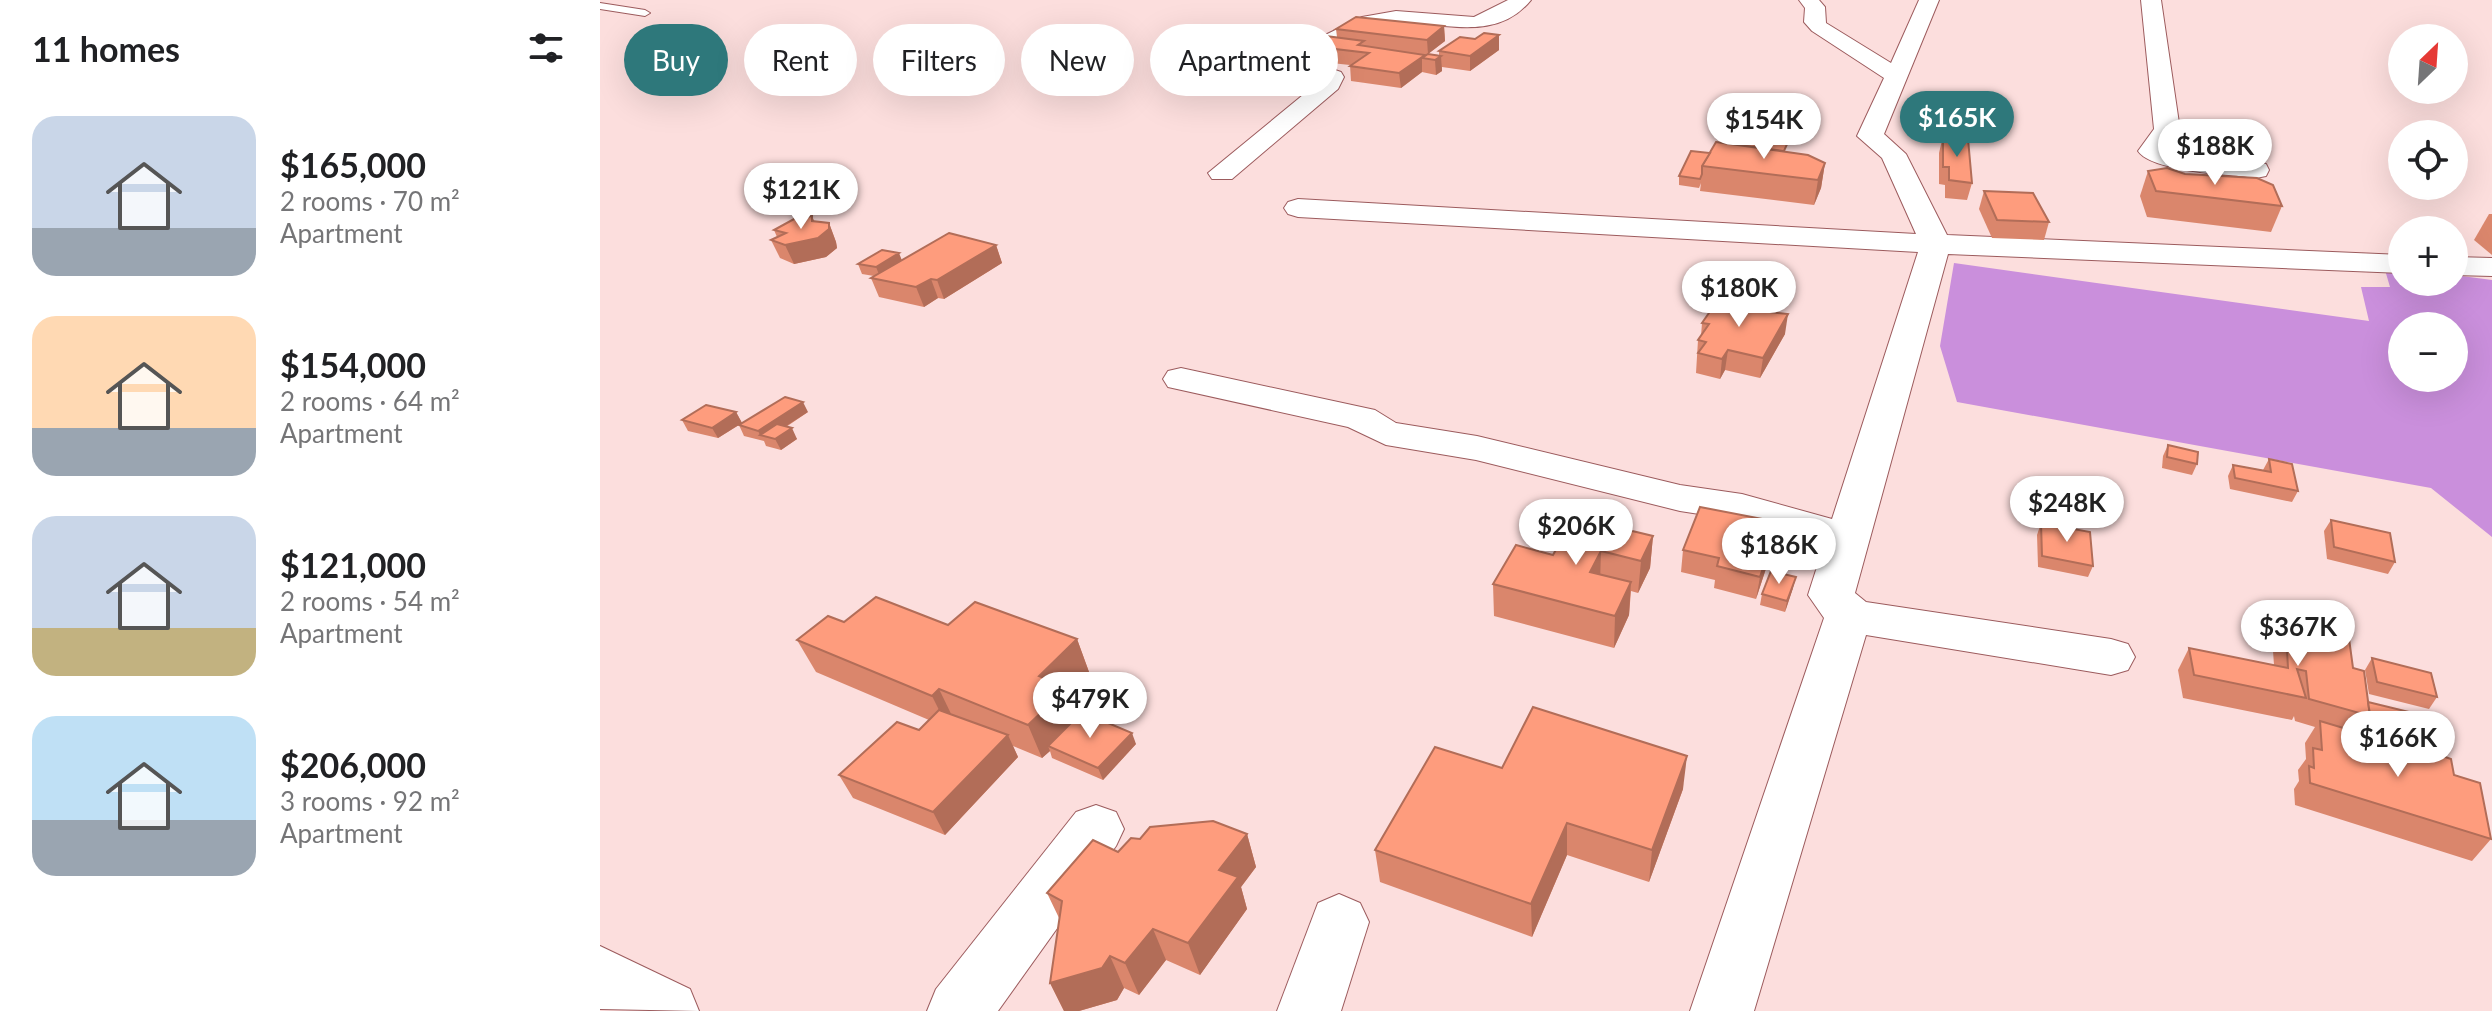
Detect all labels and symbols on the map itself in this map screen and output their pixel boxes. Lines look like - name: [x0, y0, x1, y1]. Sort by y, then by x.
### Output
- north arrow: [2388, 24, 2468, 104]
- pin: $165K: [1901, 91, 2013, 159]
- pin: $154K: [1708, 93, 1820, 161]
- pin: $188K: [2159, 119, 2271, 187]
- pin: $121K: [745, 163, 857, 231]
- pin: $180K: [1683, 261, 1795, 329]
- pin: $248K: [2011, 476, 2123, 544]
- pin: $206K: [1520, 499, 1632, 567]
- pin: $186K: [1723, 518, 1835, 586]
- pin: $367K: [2242, 600, 2354, 668]
- pin: $479K: [1034, 672, 1146, 740]
- pin: $166K: [2342, 711, 2454, 779]

